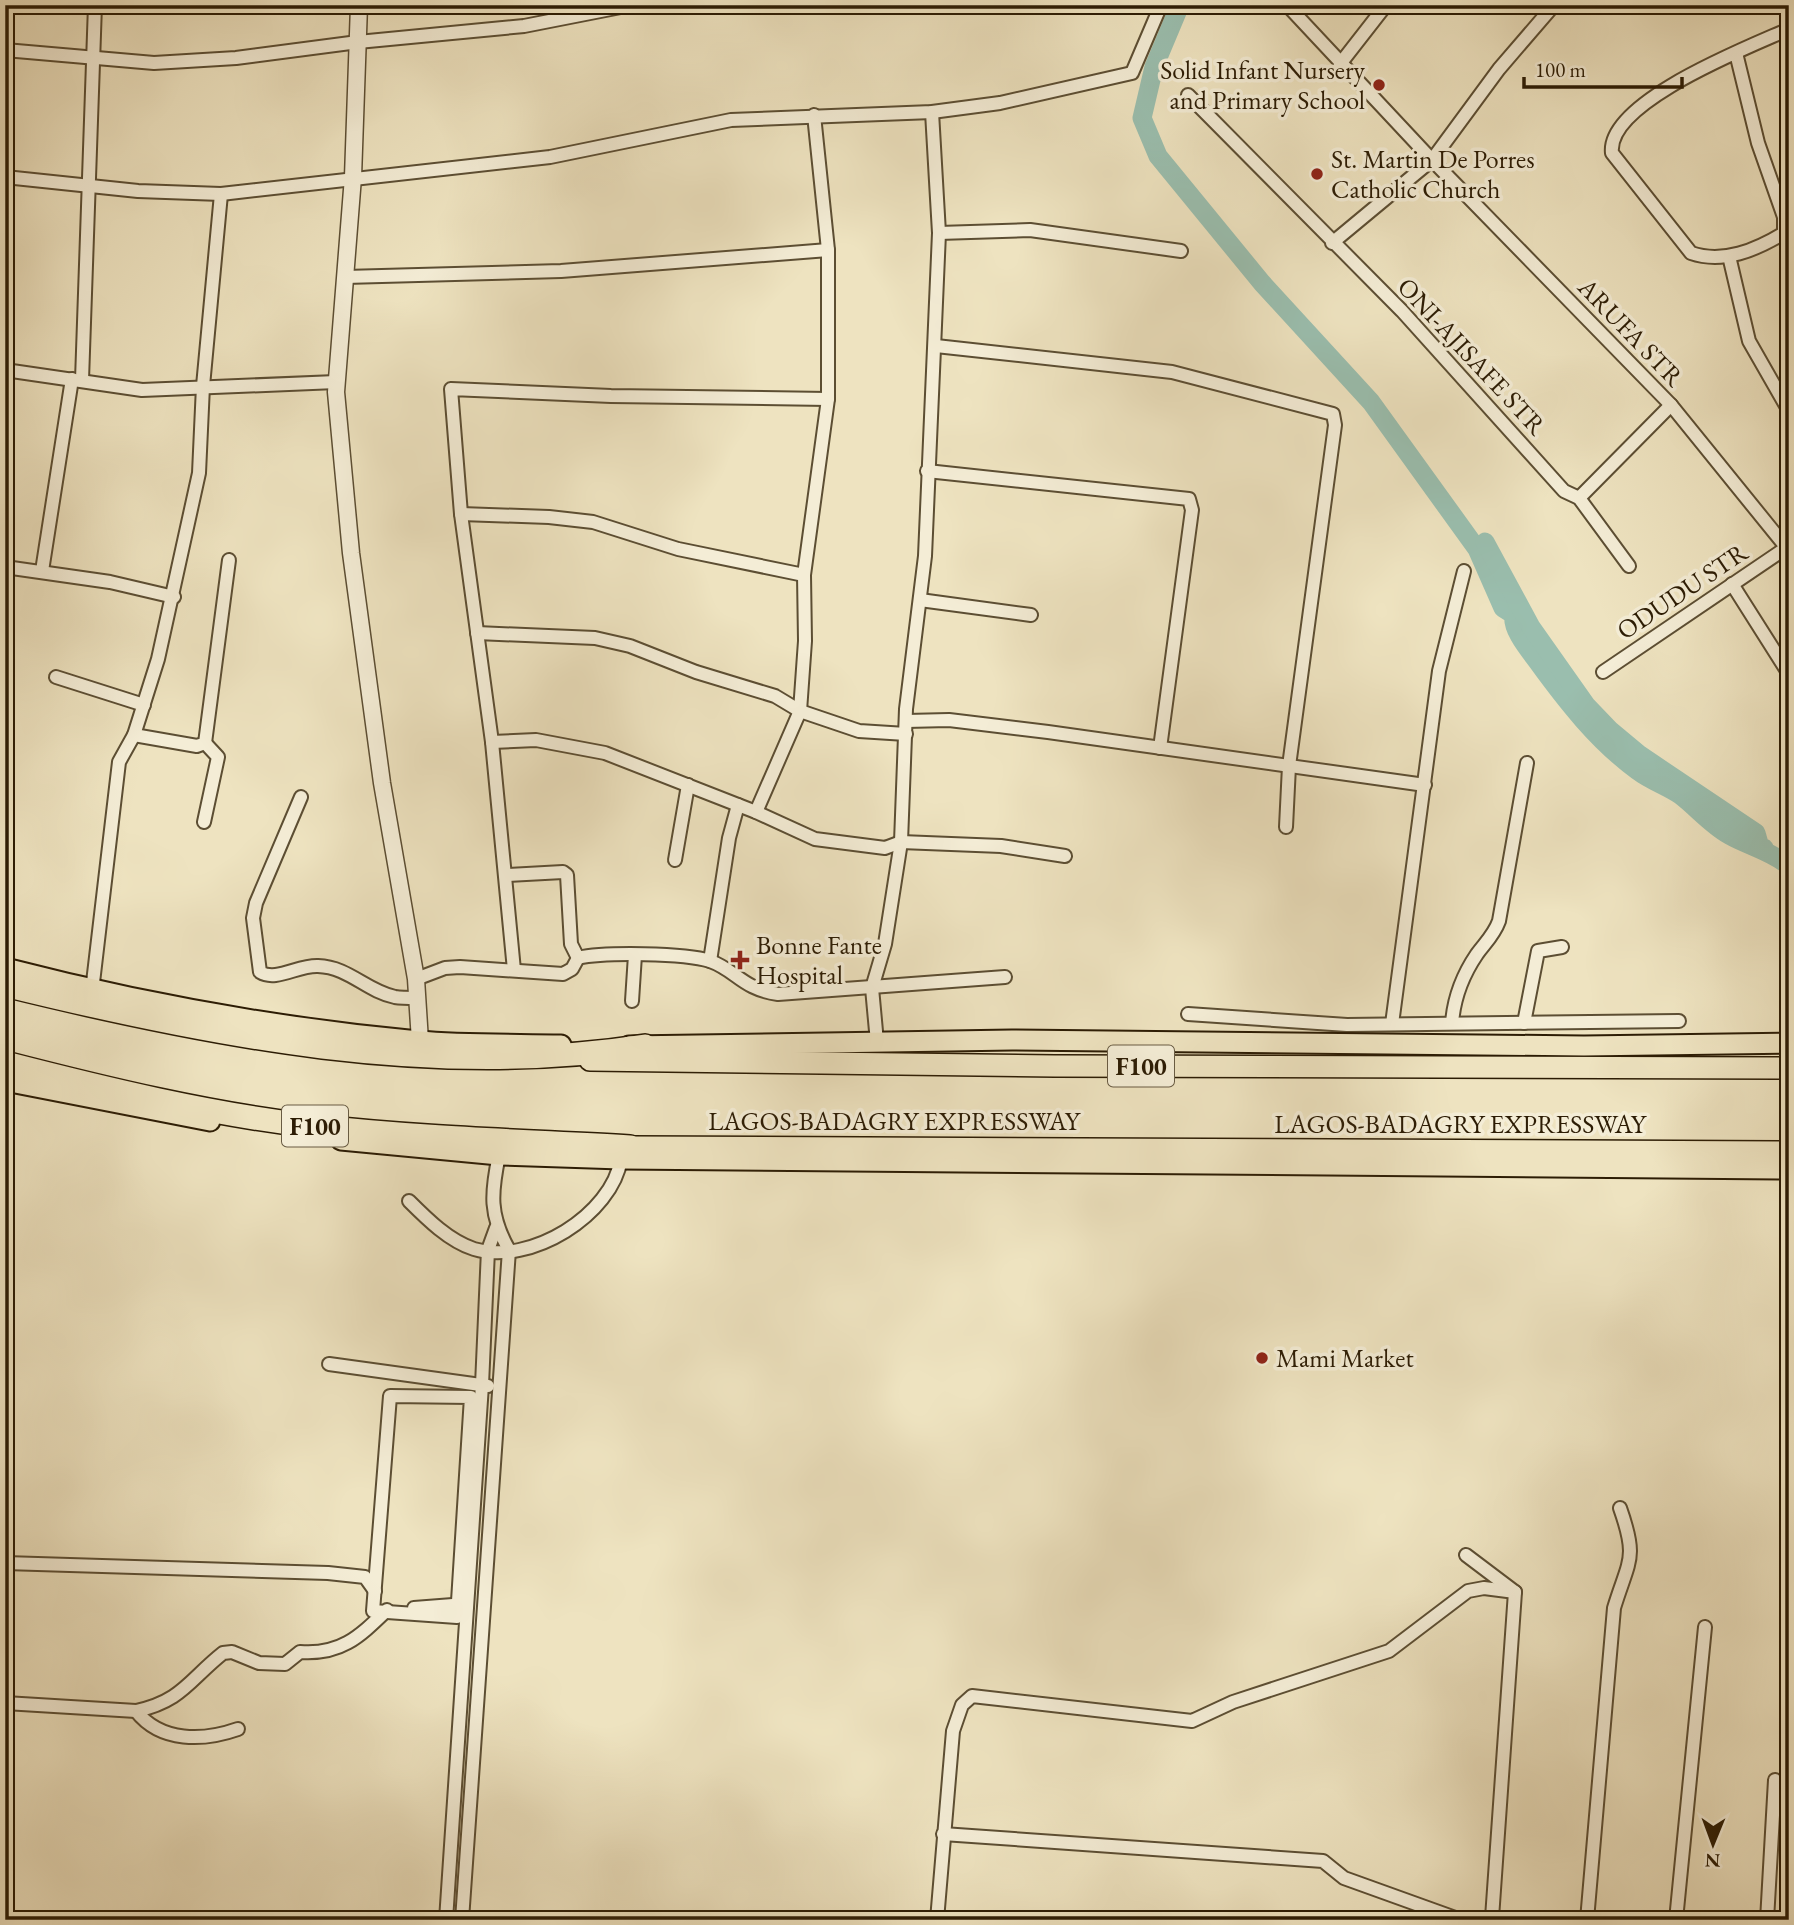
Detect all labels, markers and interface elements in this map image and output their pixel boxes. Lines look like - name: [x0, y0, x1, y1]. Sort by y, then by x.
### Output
- scale bar: [1524, 46, 1682, 90]
- place label: Solid Infant Nursery and Primary School: [1160, 53, 1366, 117]
- text: 100 m: [1535, 56, 1586, 83]
- marker: Solid Infant Nursery and Primary School: [1371, 77, 1387, 93]
- place label: St. Martin De Porres Catholic Church: [1331, 142, 1535, 206]
- marker: St. Martin De Porres Catholic Church: [1309, 166, 1325, 182]
- street label: ONI-AJISAFE STR: [1390, 270, 1554, 442]
- street label: ARUFA STR: [1570, 270, 1692, 394]
- street label: ODUDU STR: [1610, 535, 1754, 647]
- place label: Bonne Fante Hospital: [756, 928, 882, 992]
- marker: Bonne Fante Hospital: [730, 950, 750, 970]
- road number: F100: [1108, 1046, 1174, 1086]
- street label: LAGOS-BADAGRY EXPRESSWAY: [708, 1104, 1082, 1138]
- road number: F100: [282, 1106, 348, 1146]
- street label: LAGOS-BADAGRY EXPRESSWAY: [1274, 1107, 1648, 1141]
- place label: Mami Market: [1276, 1341, 1414, 1375]
- marker: Mami Market: [1254, 1350, 1270, 1366]
- north arrow: [1678, 1810, 1748, 1880]
- text: N: [1704, 1848, 1721, 1873]

